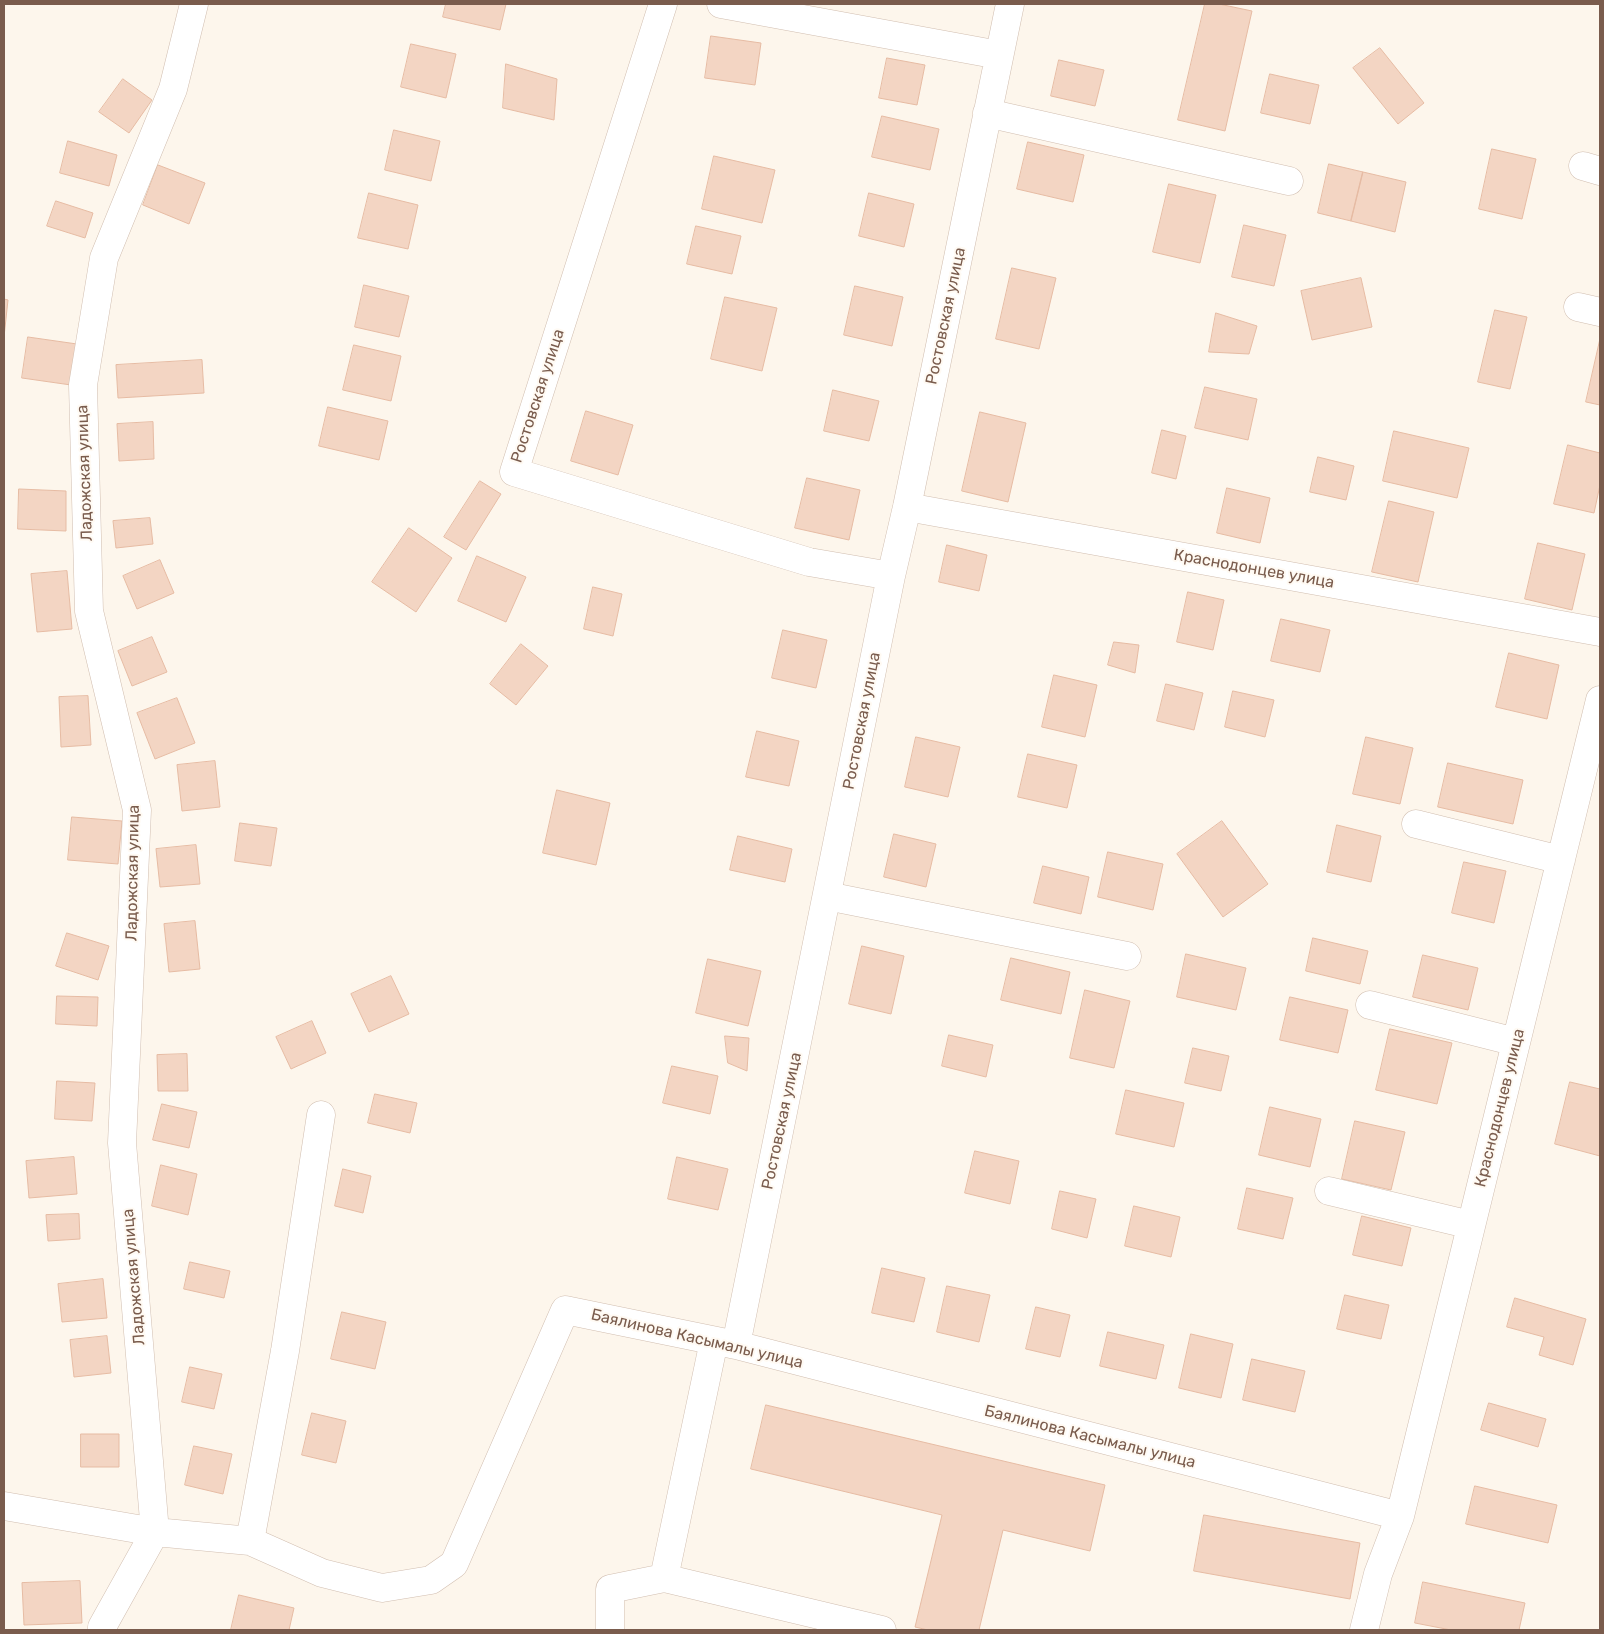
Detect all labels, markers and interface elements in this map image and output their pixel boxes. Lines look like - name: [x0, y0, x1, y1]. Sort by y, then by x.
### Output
- street label: Ростовская улица: [922, 246, 970, 386]
- street label: Ростовская улица: [507, 327, 569, 465]
- street label: Ладожская улица: [73, 404, 97, 542]
- street label: Краснодонцев улица: [1172, 545, 1336, 593]
- street label: Ростовская улица: [839, 651, 885, 791]
- street label: Ладожская улица: [122, 805, 144, 941]
- street label: Краснодонцев улица: [1471, 1027, 1529, 1189]
- street label: Ростовская улица: [758, 1051, 806, 1191]
- street label: Ладожская улица: [118, 1208, 150, 1346]
- street label: Баялинова Касымалы улица: [589, 1305, 805, 1373]
- street label: Баялинова Касымалы улица: [982, 1401, 1198, 1473]

